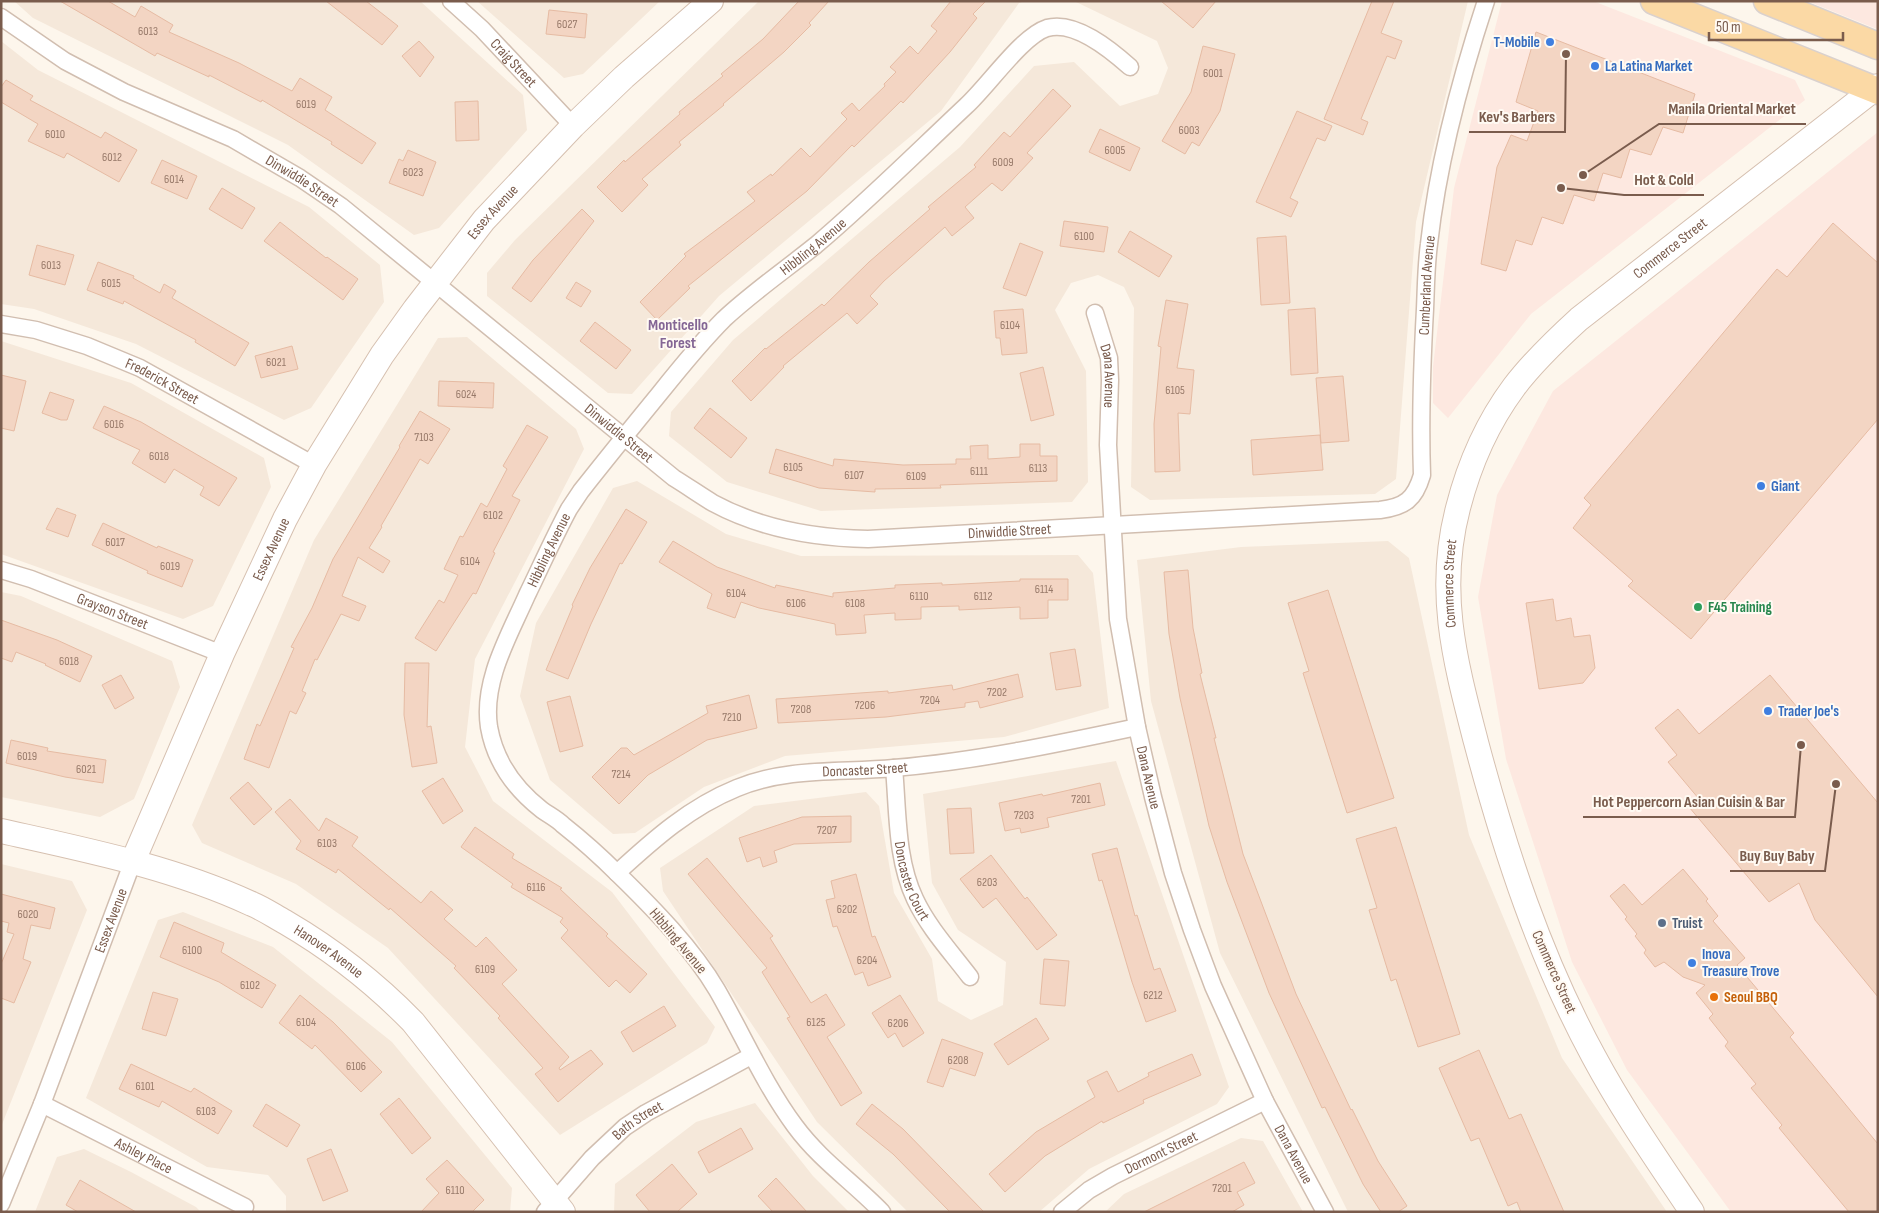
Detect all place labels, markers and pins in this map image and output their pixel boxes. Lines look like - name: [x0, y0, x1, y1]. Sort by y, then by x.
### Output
- place label: T-Mobile: [1493, 33, 1540, 52]
- marker: T-Mobile: [1544, 36, 1556, 48]
- place label: La Latina Market: [1605, 57, 1692, 76]
- marker: La Latina Market: [1589, 60, 1601, 72]
- callout: Manila Oriental Market: [1659, 93, 1806, 124]
- callout: Kev's Barbers: [1469, 101, 1565, 132]
- callout: Hot & Cold: [1624, 164, 1704, 195]
- place label: Giant: [1771, 477, 1800, 496]
- marker: Giant: [1755, 480, 1767, 492]
- place label: F45 Training: [1708, 598, 1772, 617]
- marker: F45 Training: [1692, 601, 1704, 613]
- place label: Trader Joe's: [1778, 702, 1839, 721]
- marker: Trader Joe's: [1762, 705, 1774, 717]
- callout: Hot Peppercorn Asian Cuisin & Bar: [1583, 786, 1795, 817]
- callout: Buy Buy Baby: [1730, 840, 1825, 871]
- place label: Truist: [1672, 914, 1703, 933]
- marker: Truist: [1656, 917, 1668, 929]
- place label: Inova Treasure Trove: [1702, 945, 1779, 981]
- marker: Inova Treasure Trove: [1686, 957, 1698, 969]
- place label: Seoul BBQ: [1724, 988, 1778, 1007]
- marker: Seoul BBQ: [1708, 991, 1720, 1003]

